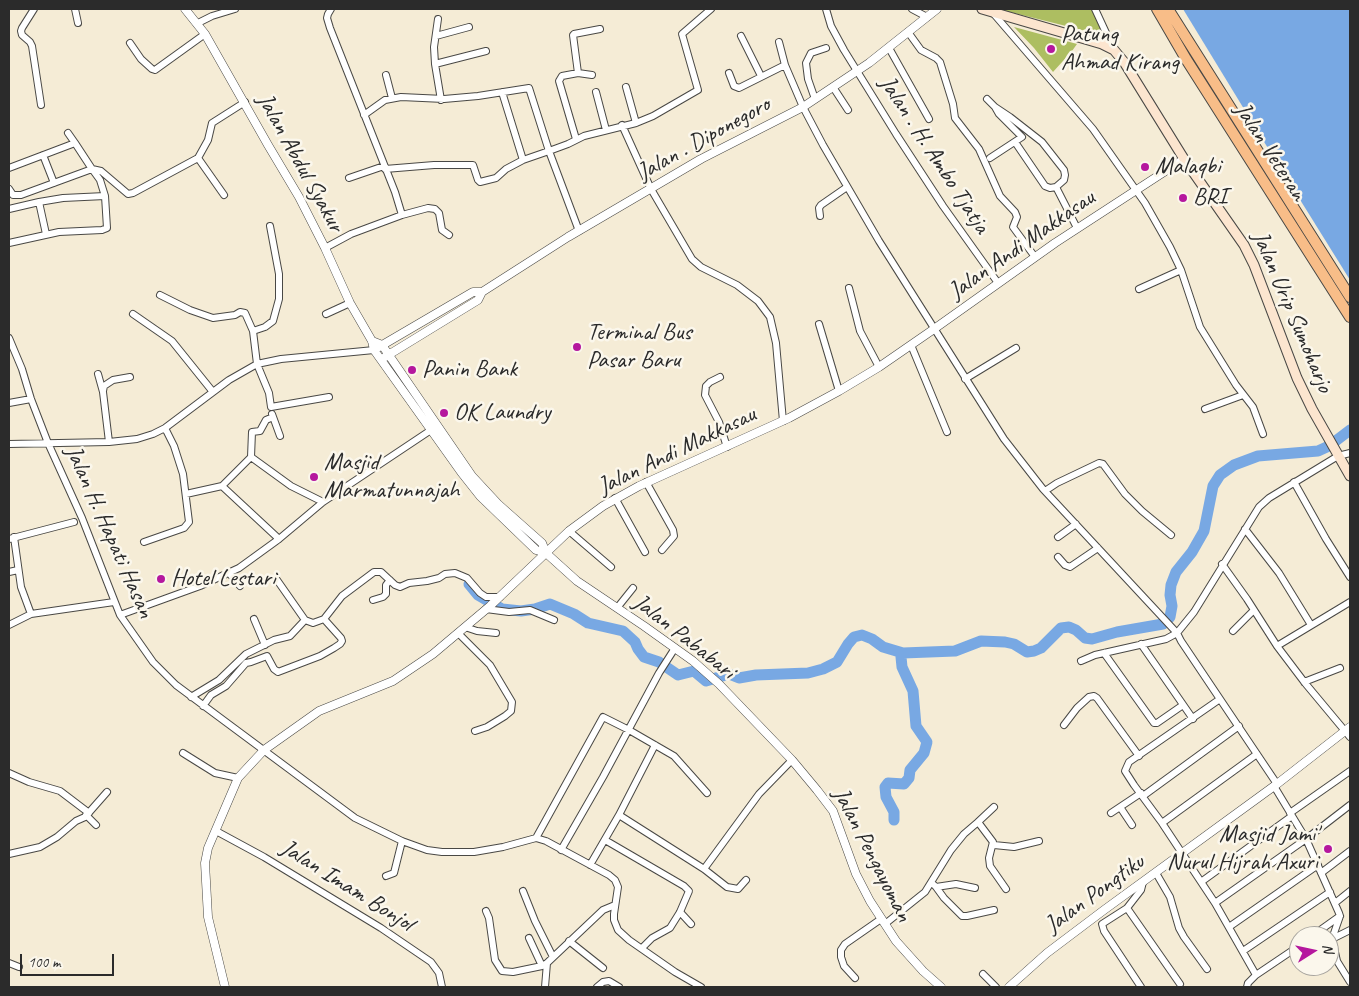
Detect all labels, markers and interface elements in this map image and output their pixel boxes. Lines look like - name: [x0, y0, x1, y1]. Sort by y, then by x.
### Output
- place label: Patung Ahmad Kirang: [1061, 21, 1179, 77]
- marker: Patung Ahmad Kirang: [1045, 43, 1057, 55]
- street label: Jalan . H. Ambo Tjatja: [872, 71, 996, 239]
- street label: Jalan Abdul Syakur: [250, 88, 350, 238]
- street label: Jalan . Diponegoro: [633, 91, 775, 187]
- street label: Jalan Veteran: [1227, 97, 1313, 207]
- place label: Malaqbi: [1155, 153, 1220, 181]
- marker: Malaqbi: [1139, 161, 1151, 173]
- street label: Jalan Andi Makkasau: [943, 184, 1101, 306]
- place label: BRI: [1193, 184, 1227, 212]
- marker: BRI: [1177, 192, 1189, 204]
- street label: Jalan Urip Sumoharjo: [1245, 227, 1339, 397]
- place label: Terminal Bus Pasar Baru: [587, 319, 691, 375]
- marker: Terminal Bus Pasar Baru: [571, 341, 583, 353]
- place label: Panin Bank: [422, 356, 517, 384]
- marker: Panin Bank: [406, 364, 418, 376]
- place label: OK Laundry: [454, 399, 550, 427]
- street label: Jalan Andi Makkasau: [593, 400, 761, 502]
- marker: OK Laundry: [438, 407, 450, 419]
- street label: Jalan H. Hapati Hasan: [58, 441, 160, 623]
- place label: Masjid Marmatunnajah: [324, 449, 459, 505]
- marker: Masjid Marmatunnajah: [308, 471, 320, 483]
- place label: Hotel Lestari: [171, 565, 275, 593]
- marker: Hotel Lestari: [155, 573, 167, 585]
- street label: Jalan Pababari: [627, 588, 741, 686]
- street label: Jalan Pengayoman: [826, 783, 918, 927]
- place label: Masjid Jami' Nurul Hijrah Axuri: [1167, 821, 1318, 877]
- street label: Jalan Imam Bonjol: [275, 834, 419, 938]
- marker: Masjid Jami' Nurul Hijrah Axuri: [1322, 843, 1334, 855]
- street label: Jalan Pongtiku: [1040, 848, 1150, 940]
- north arrow: [1289, 926, 1339, 976]
- text: N: [1319, 943, 1337, 954]
- scale bar: [22, 944, 116, 976]
- text: 100 m: [28, 953, 60, 972]

